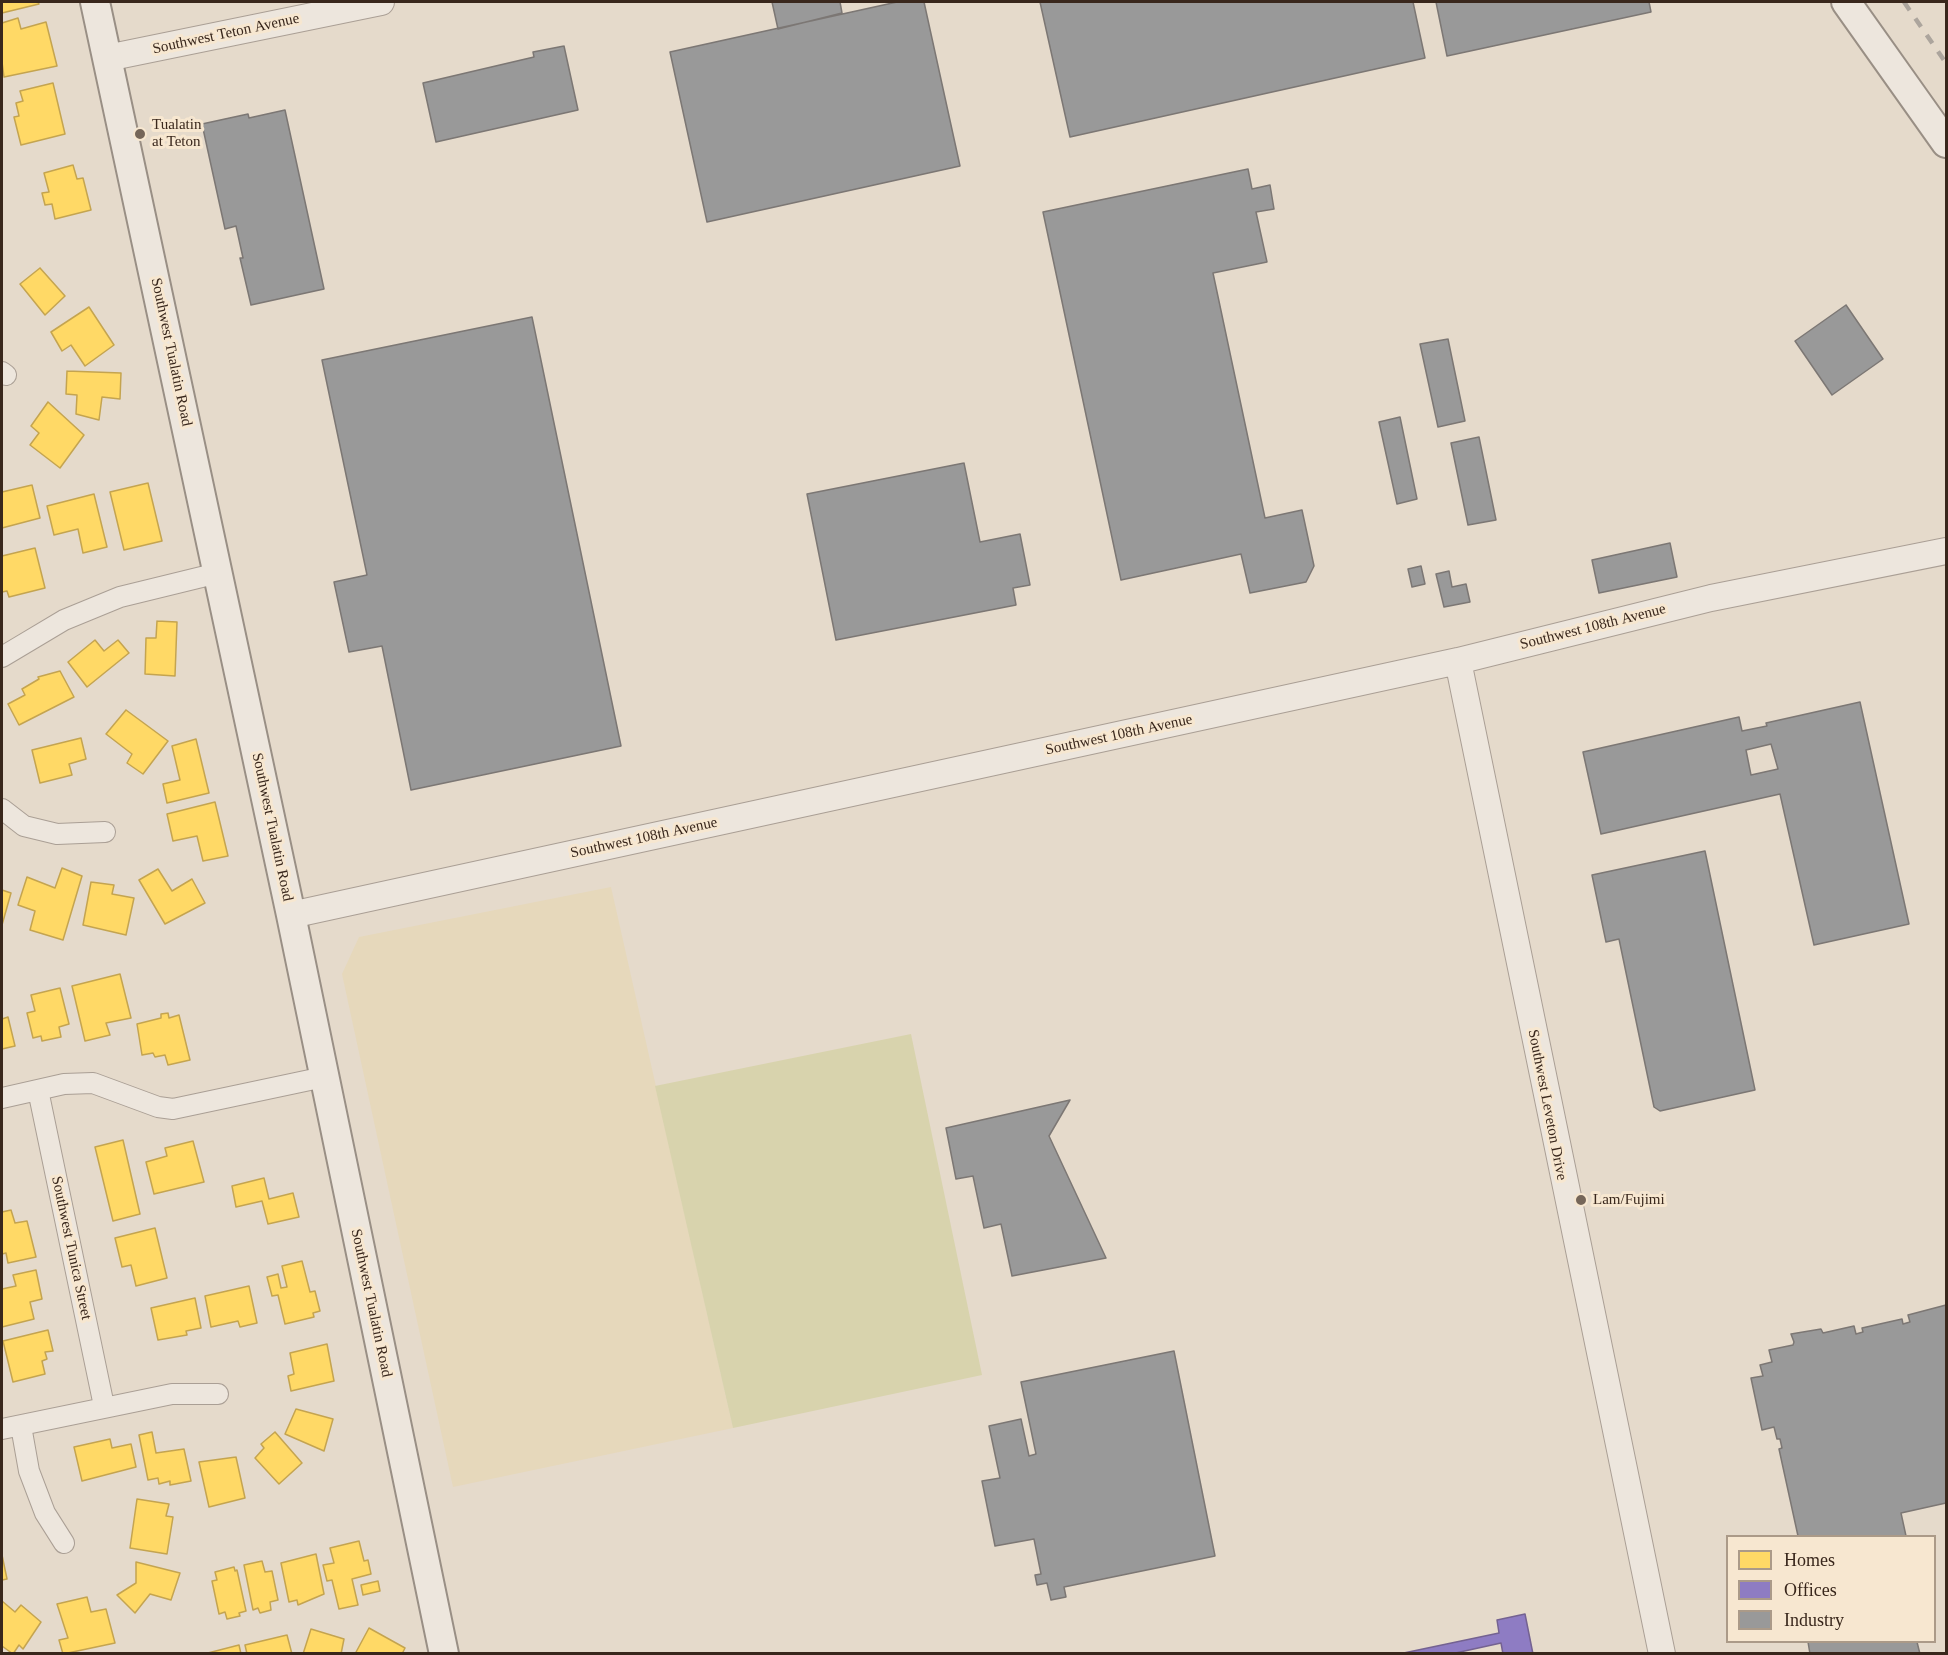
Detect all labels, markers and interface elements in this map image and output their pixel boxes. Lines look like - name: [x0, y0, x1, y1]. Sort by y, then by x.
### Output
- street label: Southwest Teton Avenue: [151, 10, 301, 58]
- place label: Tualatin at Teton: [152, 116, 201, 151]
- marker: Tualatin at Teton: [133, 127, 147, 141]
- street label: Southwest Tualatin Road: [146, 276, 196, 428]
- street label: Southwest 108th Avenue: [1518, 600, 1668, 654]
- street label: Southwest 108th Avenue: [1044, 711, 1194, 759]
- street label: Southwest Tualatin Road: [247, 751, 297, 903]
- street label: Southwest 108th Avenue: [569, 814, 719, 862]
- street label: Southwest Leveton Drive: [1524, 1028, 1570, 1182]
- street label: Southwest Tunica Street: [47, 1175, 95, 1321]
- place label: Lam/Fujimi: [1593, 1191, 1665, 1209]
- marker: Lam/Fujimi: [1574, 1193, 1588, 1207]
- street label: Southwest Tualatin Road: [346, 1227, 396, 1379]
- legend: [1726, 1535, 1936, 1643]
- text: Homes: [1784, 1550, 1835, 1570]
- text: Offices: [1784, 1580, 1837, 1600]
- text: Industry: [1784, 1610, 1844, 1630]

